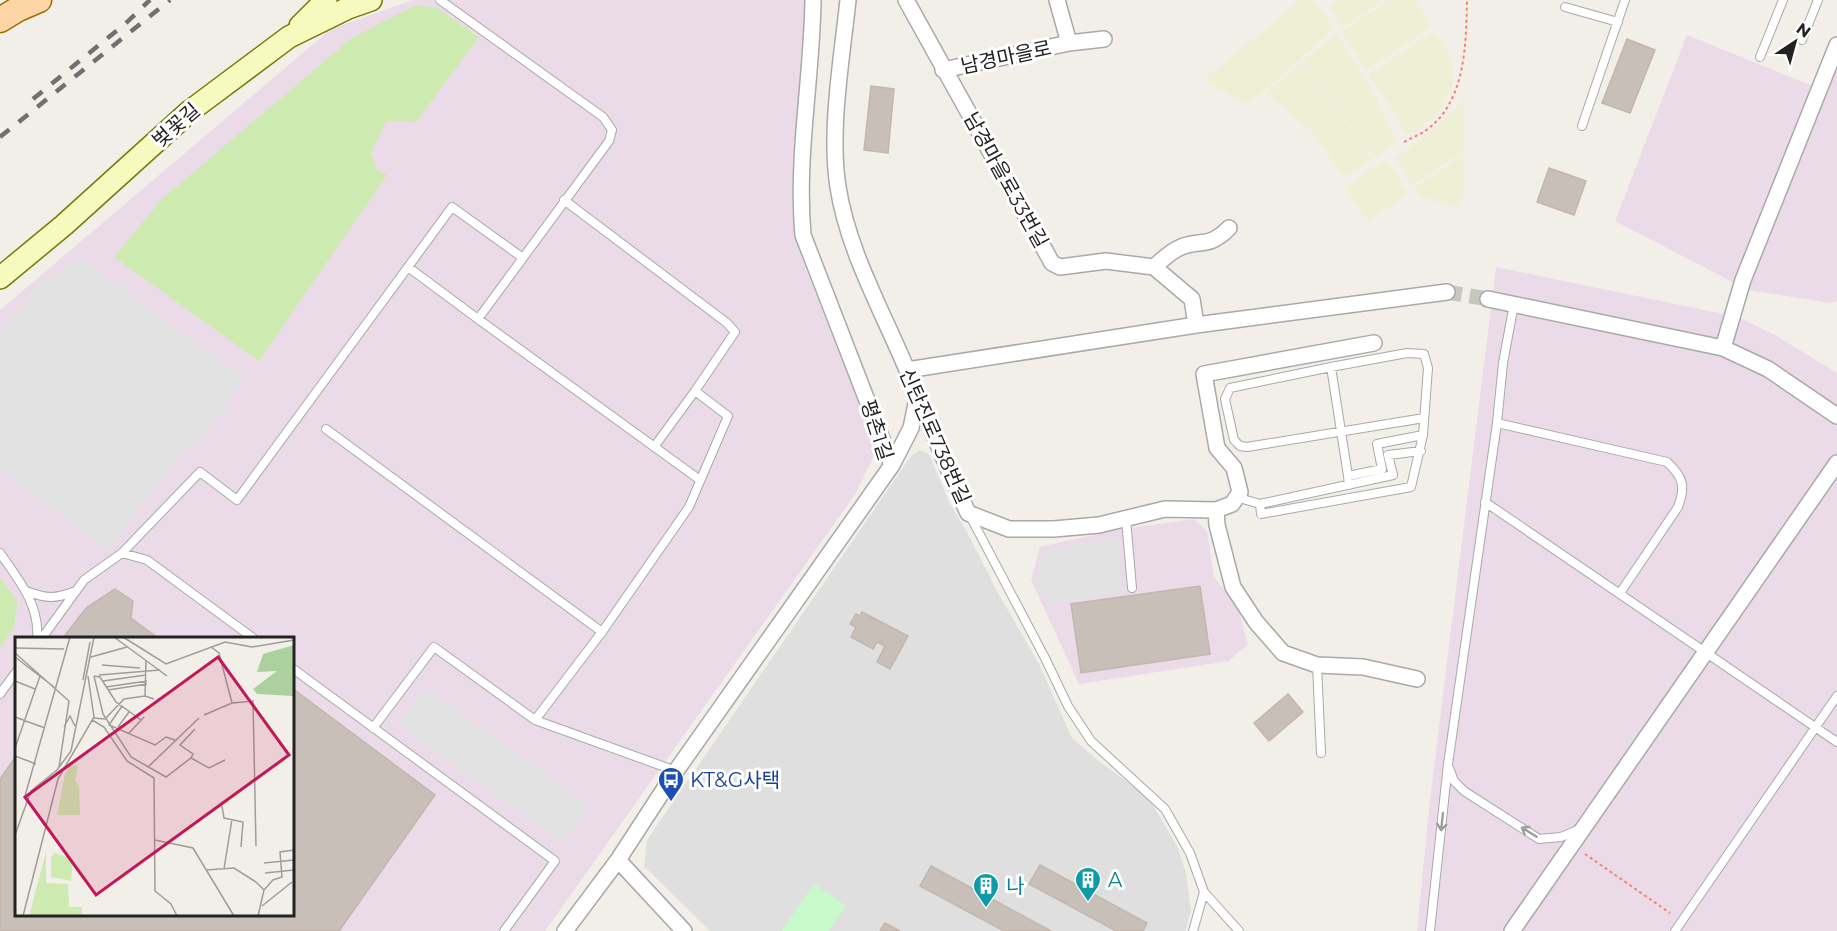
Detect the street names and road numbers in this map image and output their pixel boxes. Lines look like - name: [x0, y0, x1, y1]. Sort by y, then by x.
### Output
- street label: 남경마을로: [959, 36, 1053, 78]
- street label: 벚꽃길: [147, 98, 205, 152]
- street label: 남경마을로33번길: [959, 108, 1053, 252]
- street label: 신탄진로738번길: [894, 364, 976, 508]
- street label: 평촌1길: [856, 397, 898, 463]

